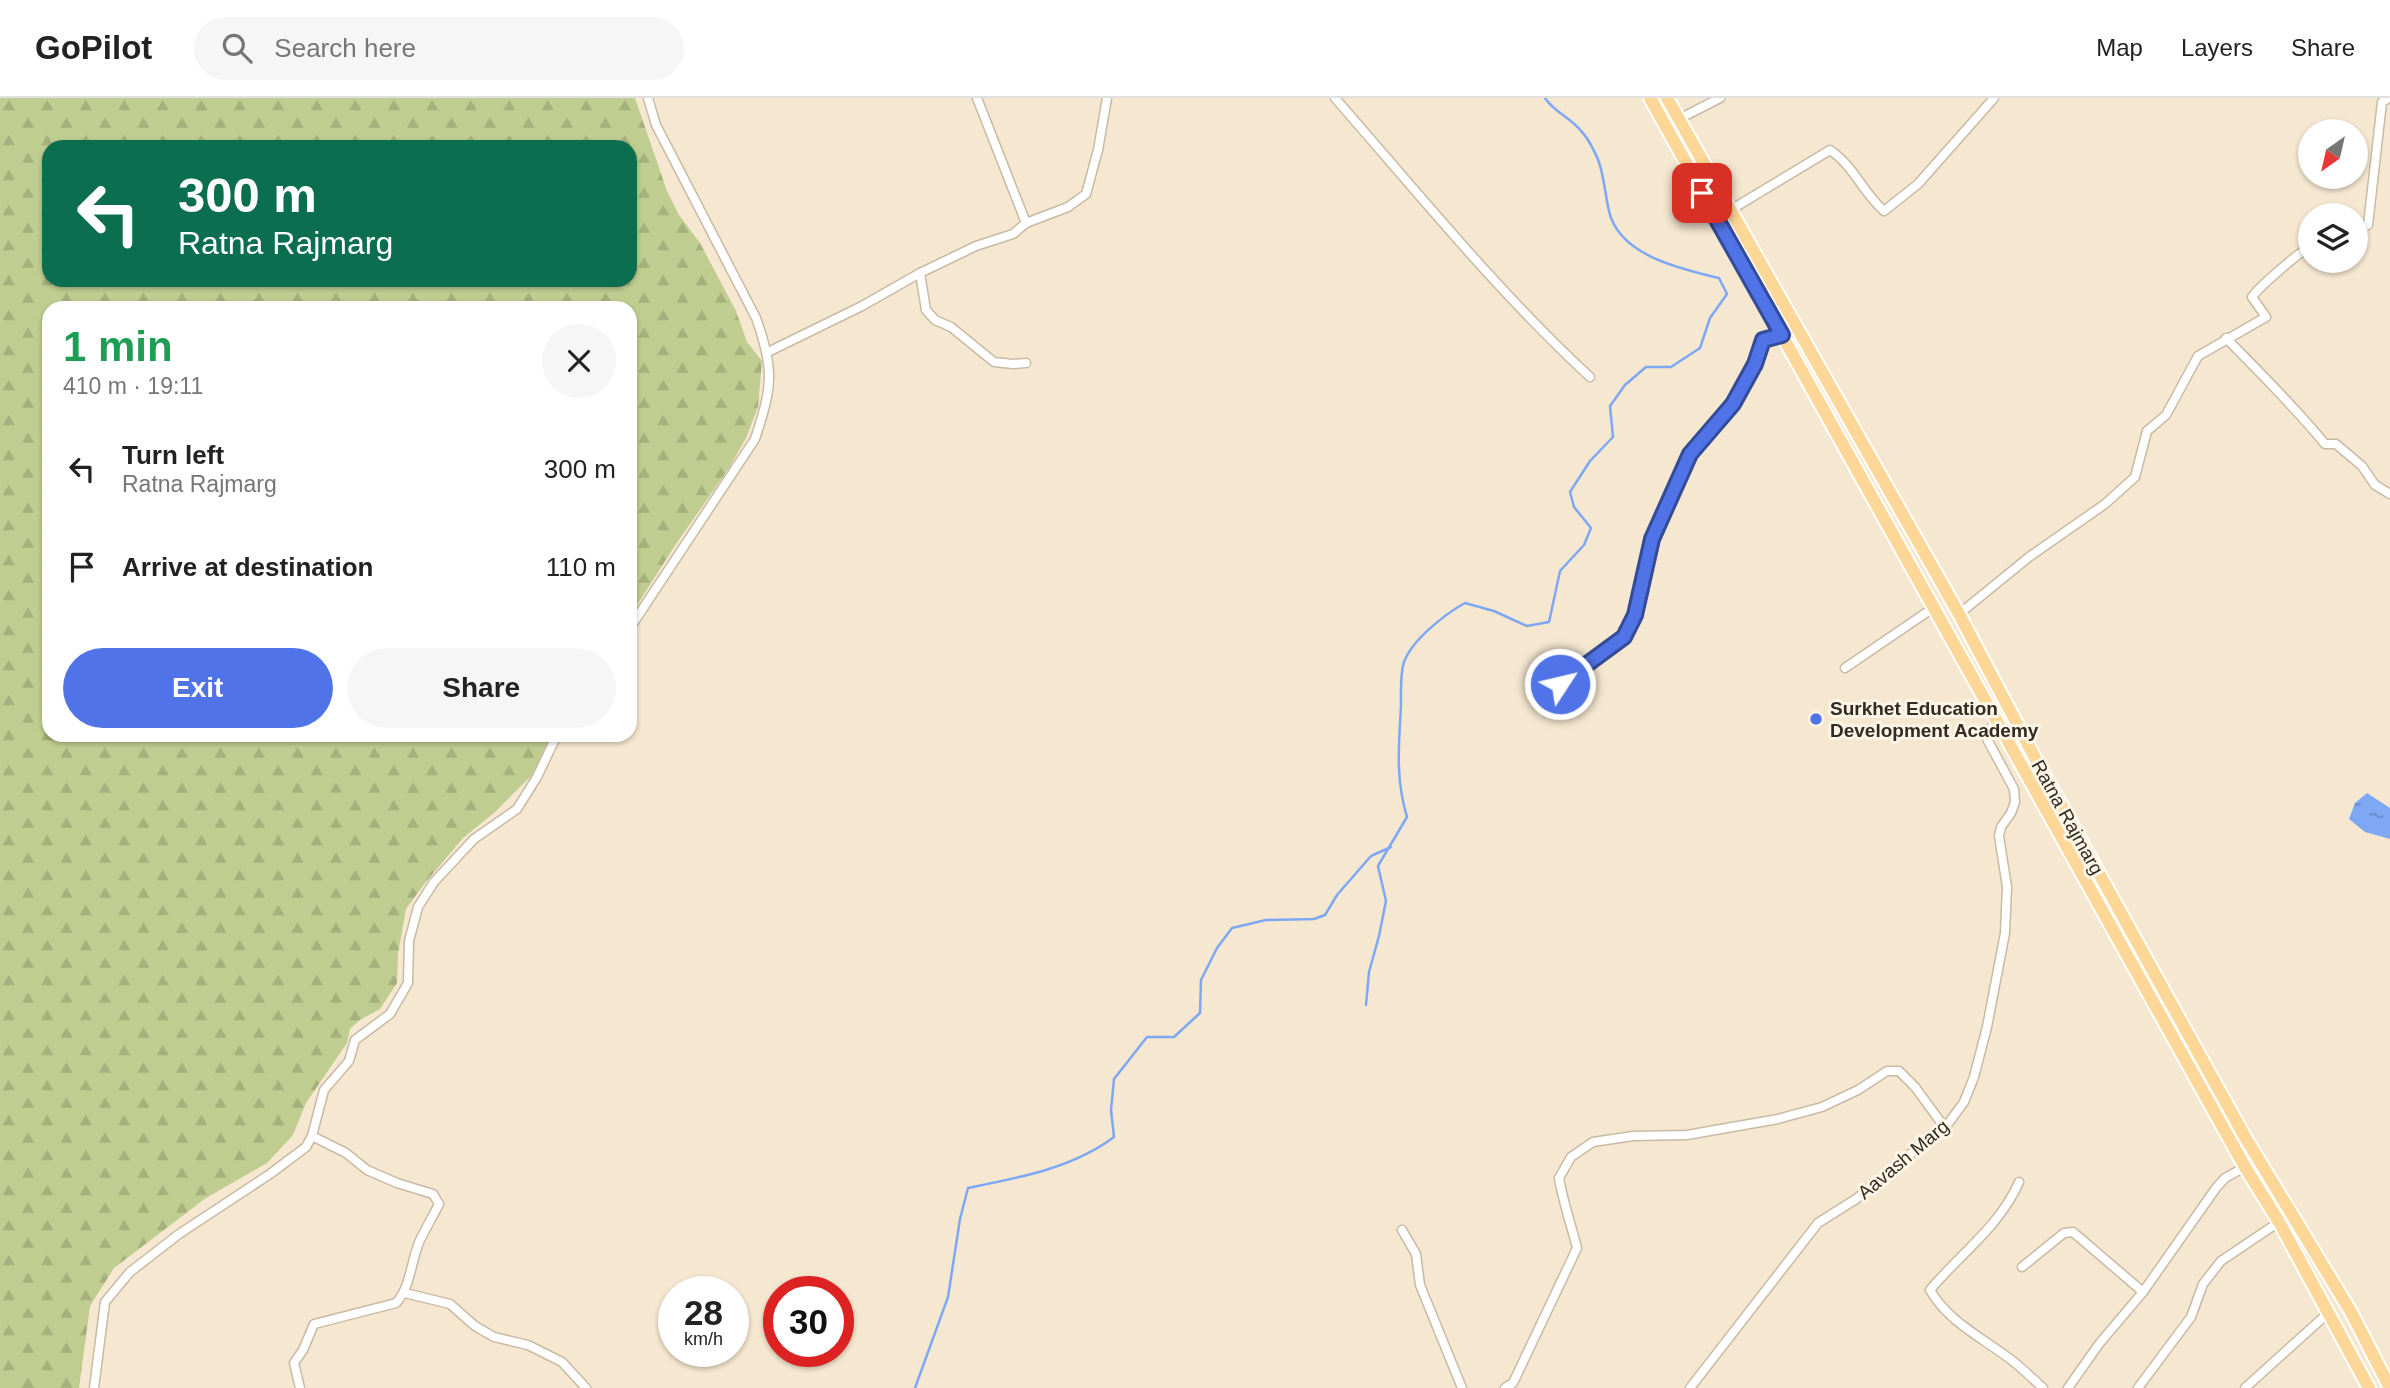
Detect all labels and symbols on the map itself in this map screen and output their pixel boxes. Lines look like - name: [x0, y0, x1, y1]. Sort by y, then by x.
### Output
- north arrow: [2298, 119, 2368, 189]
- pin: [1672, 163, 1732, 223]
- position arrow: [1523, 647, 1597, 721]
- place label: Surkhet Education Development Academy: [1830, 698, 2039, 741]
- marker: Surkhet Education Development Academy: [1808, 711, 1824, 727]
- street label: Ratna Rajmarg: [2027, 756, 2108, 878]
- street label: Aavash Marg: [1854, 1115, 1953, 1203]
- speed limit sign: 30: [763, 1276, 854, 1367]

